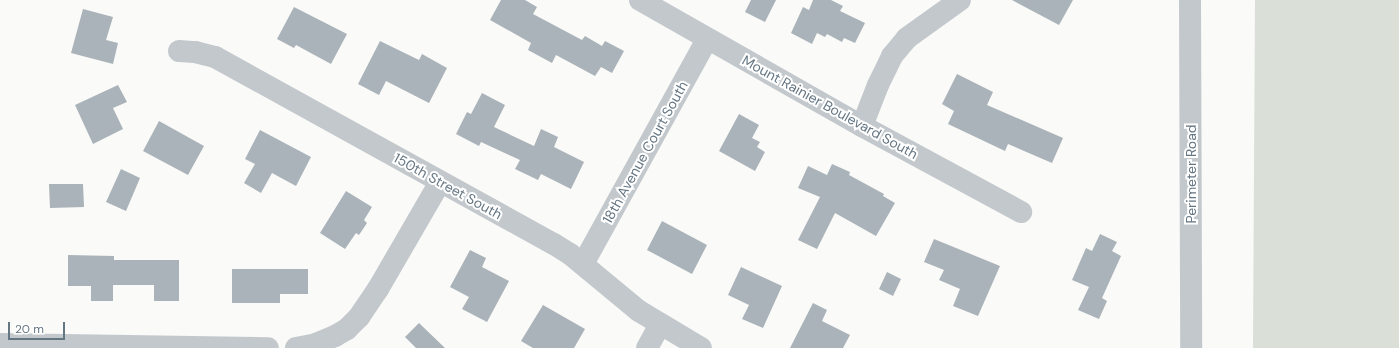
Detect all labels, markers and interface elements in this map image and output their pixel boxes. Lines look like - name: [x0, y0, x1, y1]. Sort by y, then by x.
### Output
- street label: Mount Rainier Boulevard South: [739, 52, 921, 162]
- street label: 18th Avenue Court South: [599, 78, 691, 226]
- street label: Perimeter Road: [1183, 124, 1199, 224]
- street label: 150th Street South: [391, 149, 505, 223]
- scale bar: [10, 314, 67, 340]
- text: 20 m: [15, 321, 44, 337]

